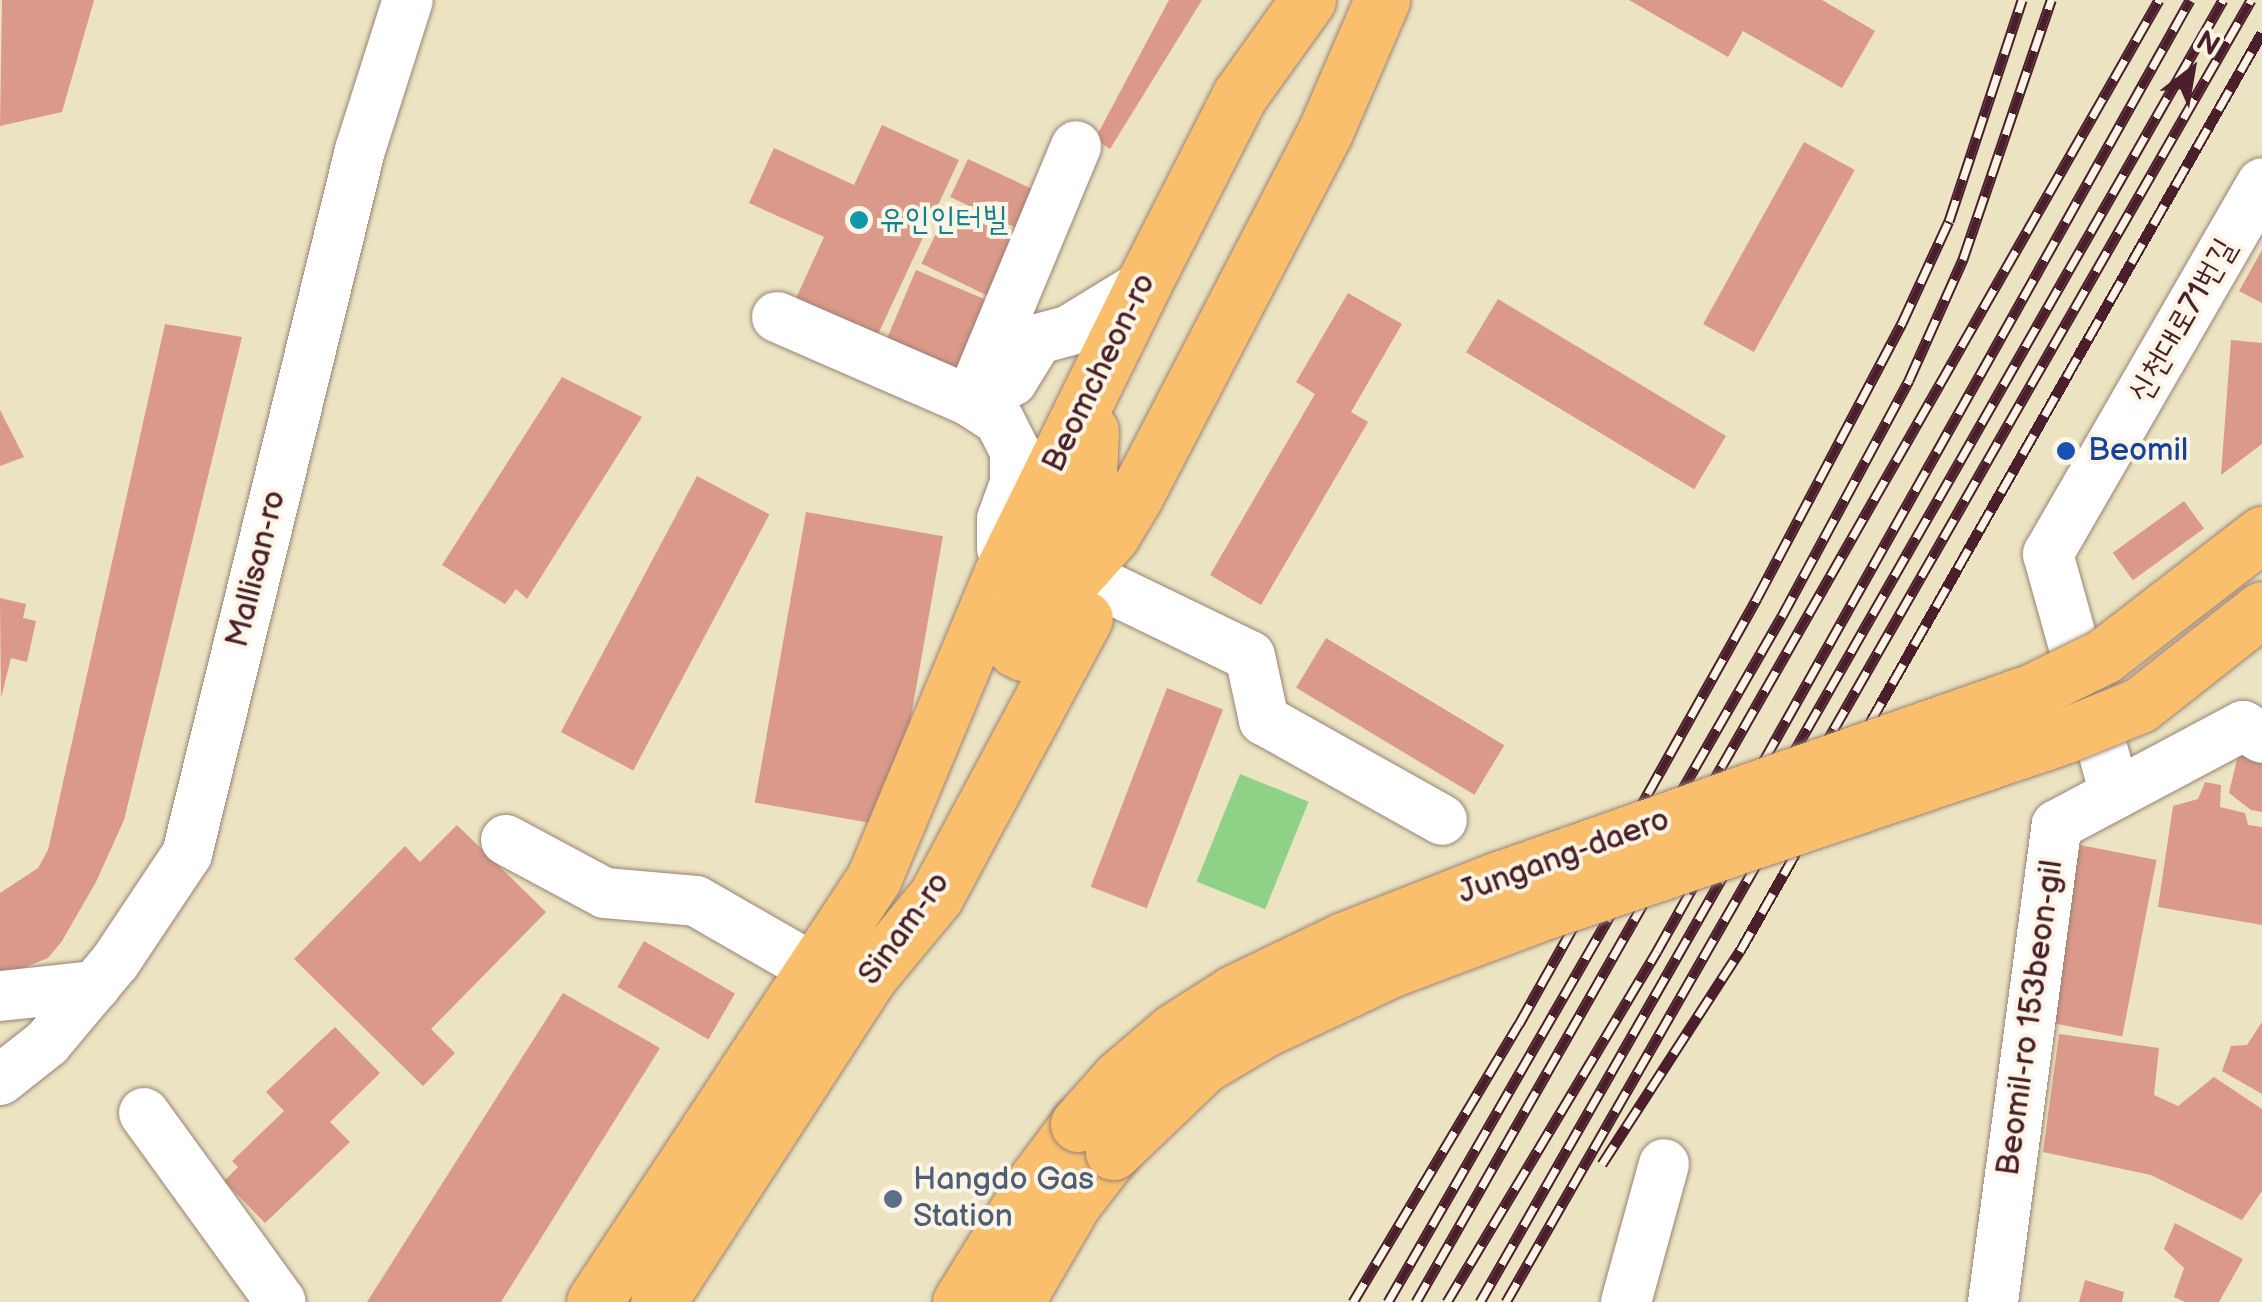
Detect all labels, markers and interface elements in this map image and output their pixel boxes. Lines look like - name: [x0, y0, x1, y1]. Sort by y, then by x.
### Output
- north arrow: [2142, 20, 2242, 120]
- text: N: [2190, 24, 2225, 63]
- place label: 유인인터빌: [879, 201, 1008, 239]
- marker: 유인인터빌: [848, 209, 870, 231]
- street label: 신천대로71번길: [2121, 232, 2245, 410]
- street label: Beomcheon-ro: [1035, 267, 1165, 479]
- place label: Beomil: [2088, 432, 2188, 470]
- marker: Beomil: [2053, 438, 2079, 464]
- street label: Mallisan-ro: [219, 487, 295, 651]
- street label: Jungang-daero: [1453, 801, 1675, 913]
- street label: Beomil-ro 153beon-gil: [1990, 858, 2072, 1178]
- street label: Sinam-ro: [851, 865, 959, 993]
- place label: Hangdo Gas Station: [913, 1162, 1094, 1237]
- marker: Hangdo Gas Station: [882, 1188, 904, 1210]

